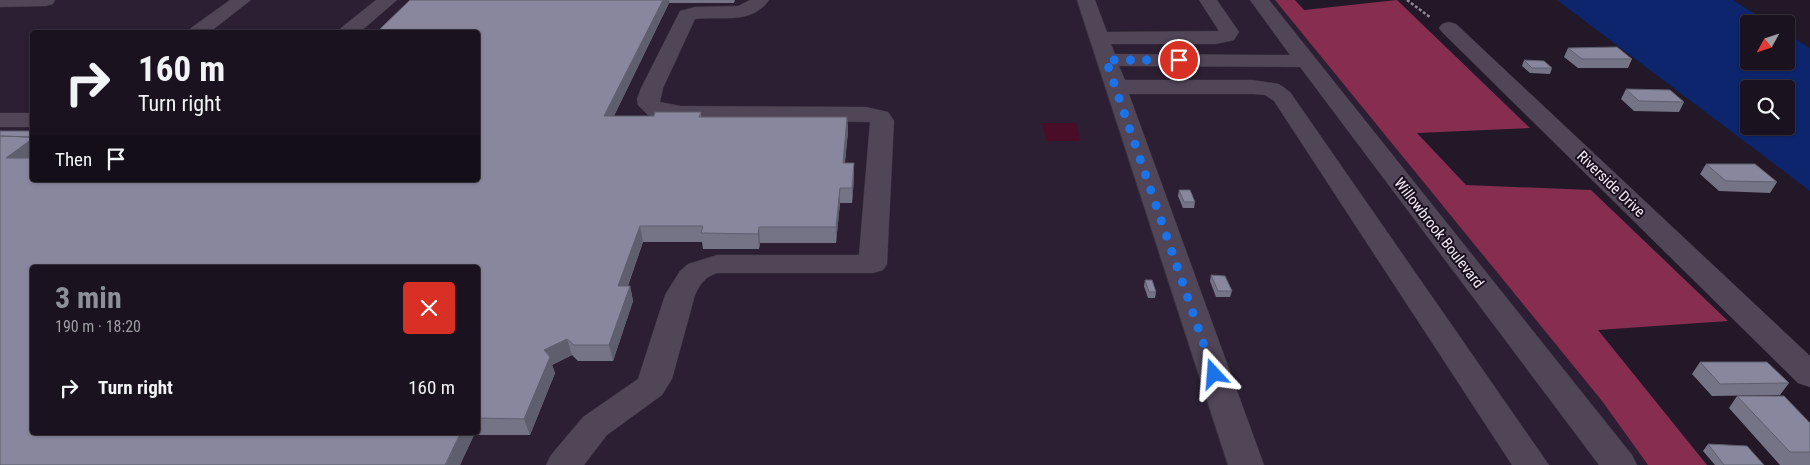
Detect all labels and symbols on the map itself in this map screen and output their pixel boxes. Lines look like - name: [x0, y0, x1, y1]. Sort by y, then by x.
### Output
- north arrow: [1740, 15, 1795, 70]
- pin: [1158, 39, 1200, 81]
- street label: Riverside Drive: [1573, 147, 1649, 221]
- street label: Willowbrook Boulevard: [1390, 174, 1488, 292]
- position arrow: [1187, 347, 1239, 399]

